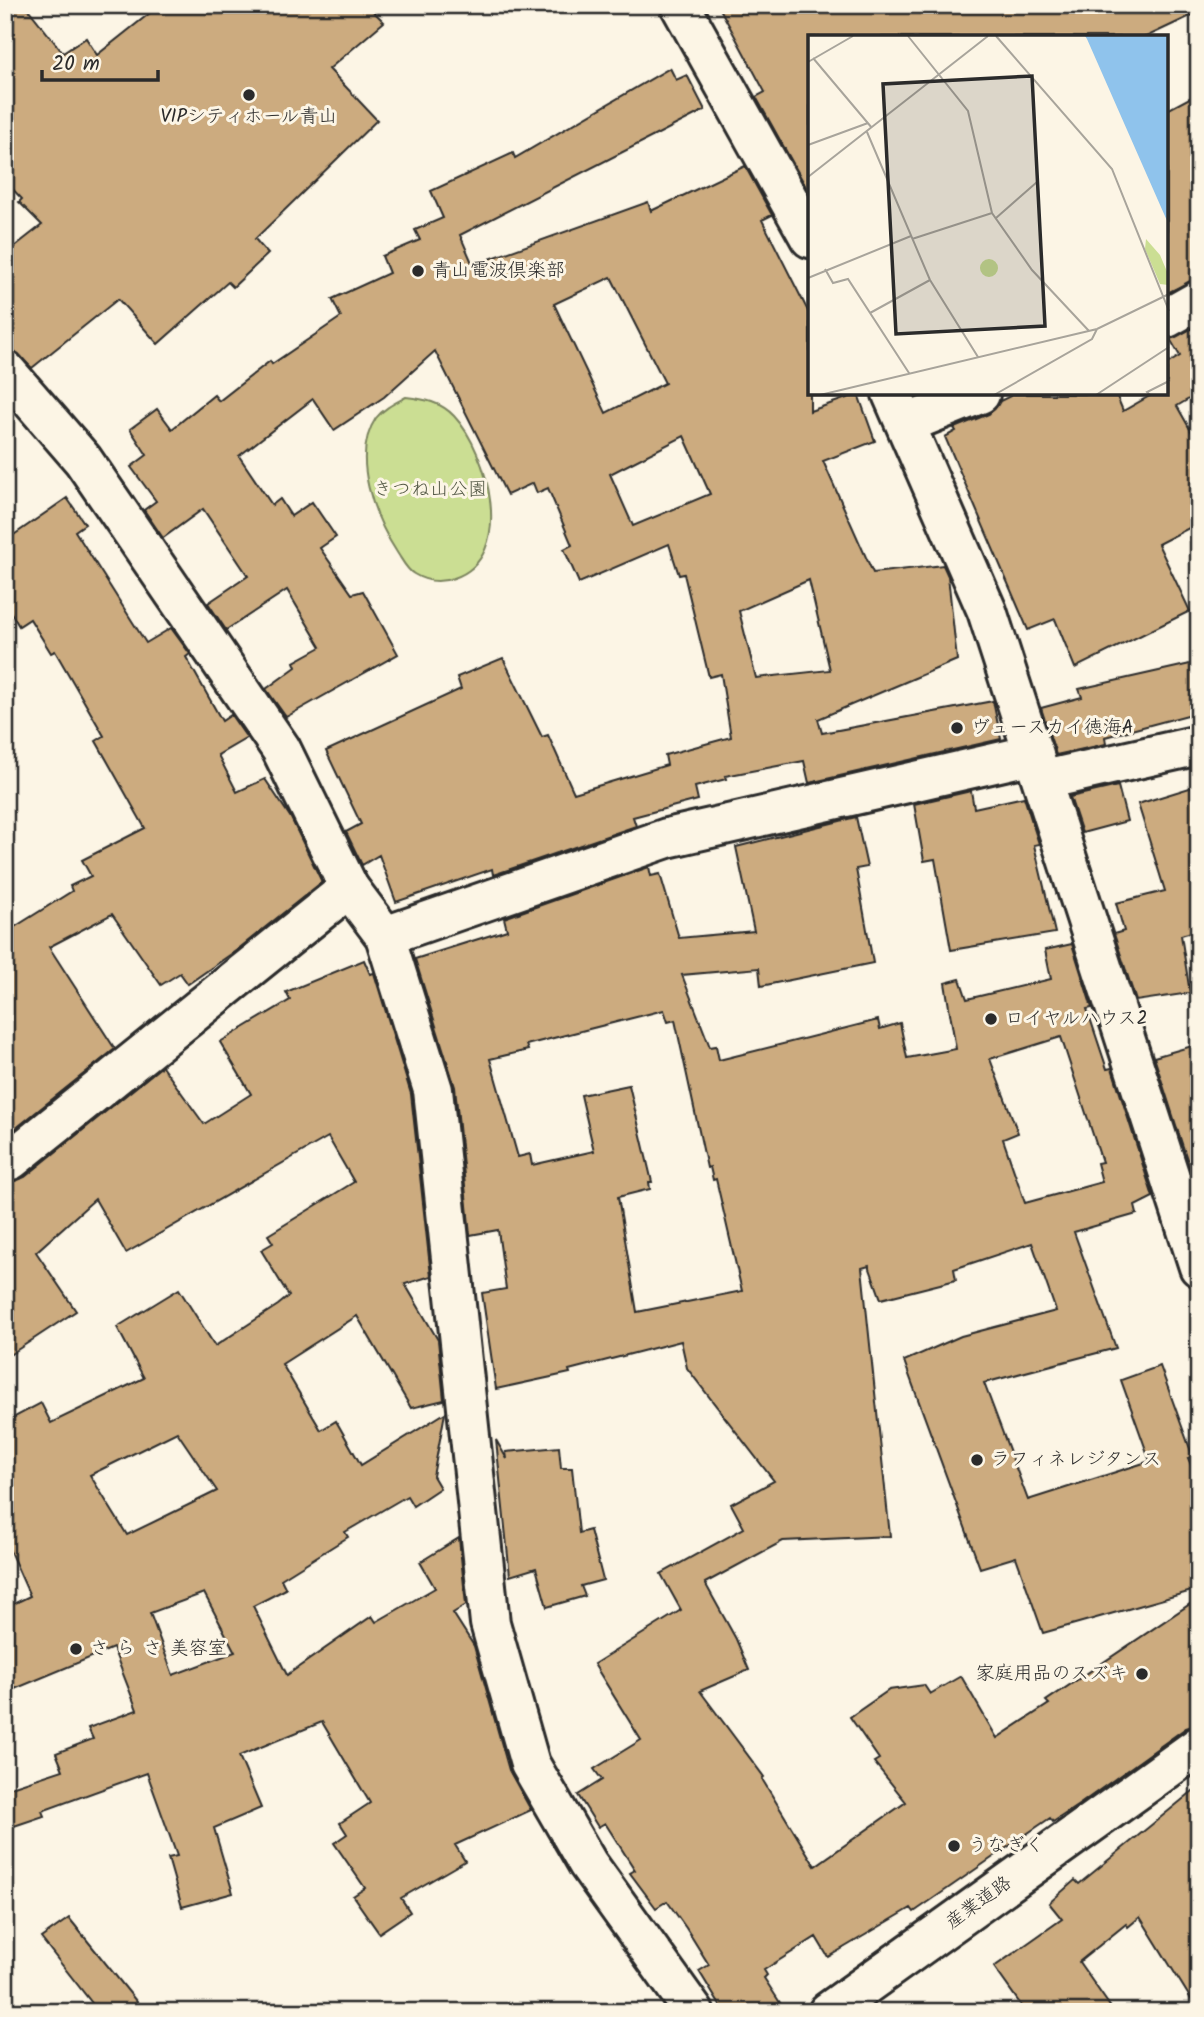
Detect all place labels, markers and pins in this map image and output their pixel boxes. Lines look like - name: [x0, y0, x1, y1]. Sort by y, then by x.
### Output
- marker: VIPシティホール青山: [241, 87, 257, 103]
- place label: VIPシティホール青山: [160, 102, 338, 132]
- place label: 青山電波倶楽部: [432, 256, 565, 286]
- marker: 青山電波倶楽部: [410, 263, 426, 279]
- place label: ヴュースカイ徳海A: [971, 713, 1133, 743]
- marker: ヴュースカイ徳海A: [949, 720, 965, 736]
- place label: ロイヤルハウス2: [1005, 1004, 1148, 1034]
- marker: ロイヤルハウス2: [983, 1011, 999, 1027]
- place label: ラフィネレジタンス: [991, 1445, 1161, 1475]
- marker: ラフィネレジタンス: [969, 1452, 985, 1468]
- place label: さ ら さ 美容室: [90, 1634, 227, 1664]
- marker: さ ら さ 美容室: [68, 1641, 84, 1657]
- place label: 家庭用品のスズキ: [976, 1659, 1128, 1689]
- marker: 家庭用品のスズキ: [1134, 1666, 1150, 1682]
- place label: うなぎく: [968, 1831, 1044, 1861]
- marker: うなぎく: [946, 1838, 962, 1854]

